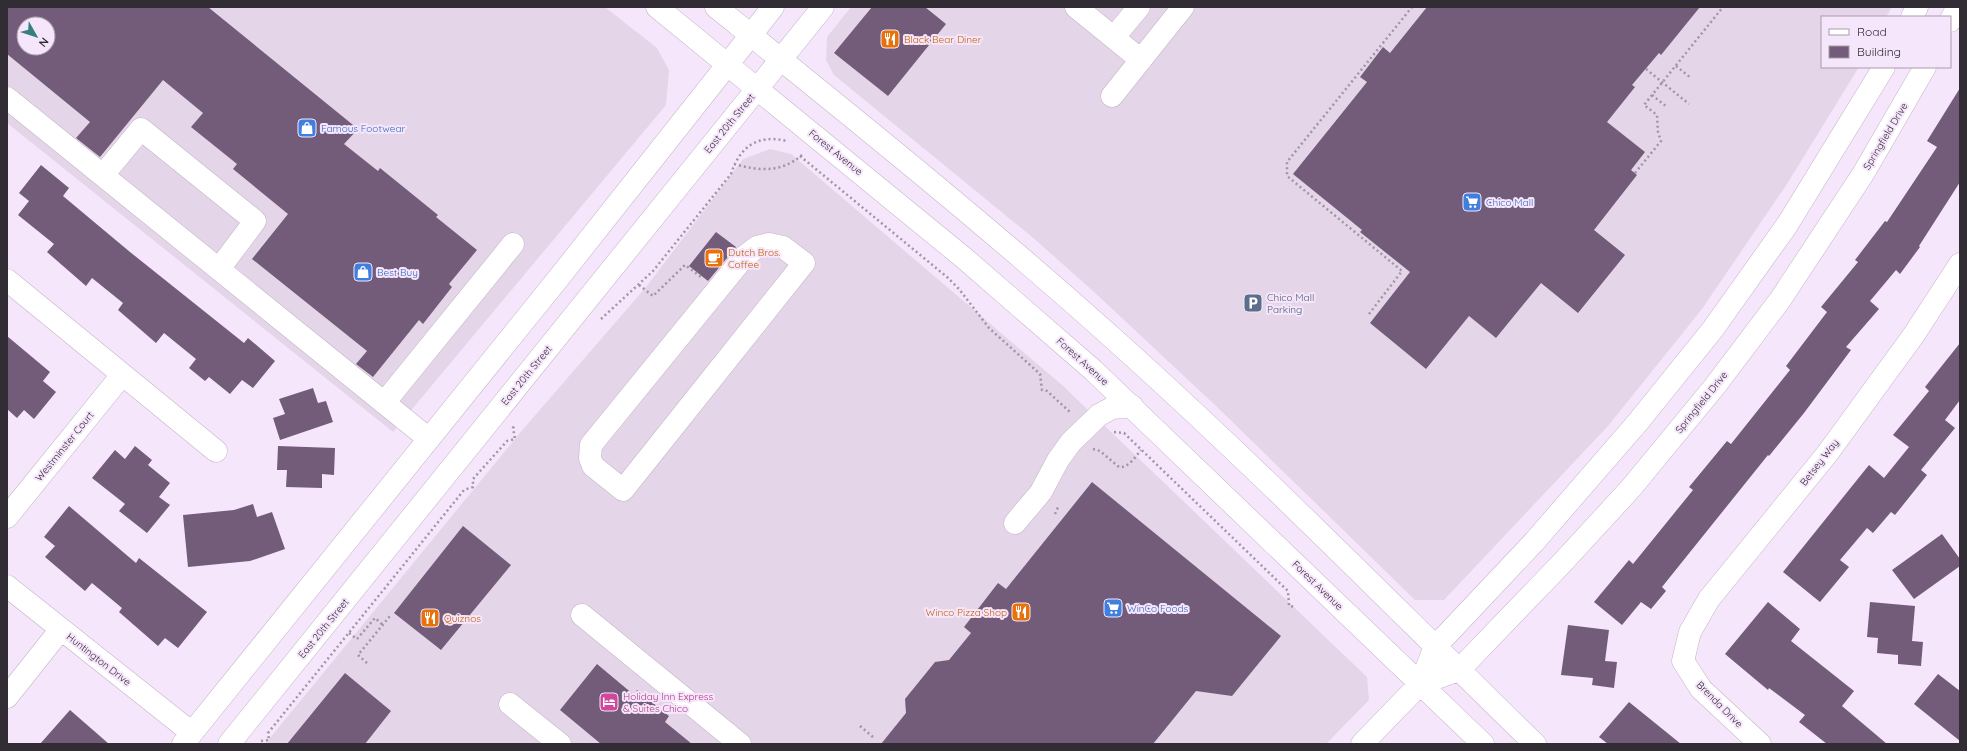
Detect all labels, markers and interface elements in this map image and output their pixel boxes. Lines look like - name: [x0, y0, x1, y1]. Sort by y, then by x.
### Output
- north arrow: [16, 16, 56, 56]
- legend: [1821, 16, 1951, 68]
- text: Road: [1857, 24, 1887, 39]
- restaurant icon: Black Bear Diner: [879, 28, 901, 50]
- place label: Black Bear Diner: [904, 33, 982, 46]
- text: N: [36, 35, 52, 50]
- text: Building: [1857, 44, 1901, 59]
- street label: East 20th Street: [701, 90, 758, 156]
- street label: Springfield Drive: [1860, 100, 1911, 172]
- shop icon: Famous Footwear: [296, 117, 318, 139]
- place label: Famous Footwear: [321, 122, 405, 135]
- street label: Forest Avenue: [806, 127, 866, 178]
- supermarket icon: Chico Mall: [1461, 191, 1483, 213]
- place label: Chico Mall: [1486, 196, 1533, 209]
- place label: Dutch Bros. Coffee: [728, 246, 781, 271]
- cafe icon: Dutch Bros. Coffee: [703, 247, 725, 269]
- shop icon: Best Buy: [352, 261, 374, 283]
- place label: Best Buy: [377, 266, 418, 279]
- place label: Chico Mall Parking: [1267, 291, 1314, 316]
- parking icon: Chico Mall Parking: [1242, 292, 1264, 314]
- street label: Forest Avenue: [1054, 335, 1112, 388]
- street label: East 20th Street: [498, 342, 555, 408]
- street label: Springfield Drive: [1672, 368, 1731, 436]
- street label: Westminster Court: [32, 408, 97, 484]
- street label: Betsey Way: [1797, 436, 1842, 488]
- street label: Forest Avenue: [1289, 558, 1346, 613]
- street label: East 20th Street: [295, 595, 352, 661]
- supermarket icon: WinCo Foods: [1102, 597, 1124, 619]
- restaurant icon: Winco Pizza Shop: [1010, 601, 1032, 623]
- place label: WinCo Foods: [1127, 602, 1189, 615]
- place label: Winco Pizza Shop: [926, 606, 1007, 619]
- restaurant icon: Quiznos: [419, 607, 441, 629]
- place label: Quiznos: [444, 612, 481, 625]
- street label: Huntington Drive: [64, 630, 134, 689]
- street label: Brenda Drive: [1694, 678, 1746, 731]
- place label: Holiday Inn Express & Suites Chico: [623, 690, 714, 715]
- hotel icon: Holiday Inn Express & Suites Chico: [598, 691, 620, 713]

